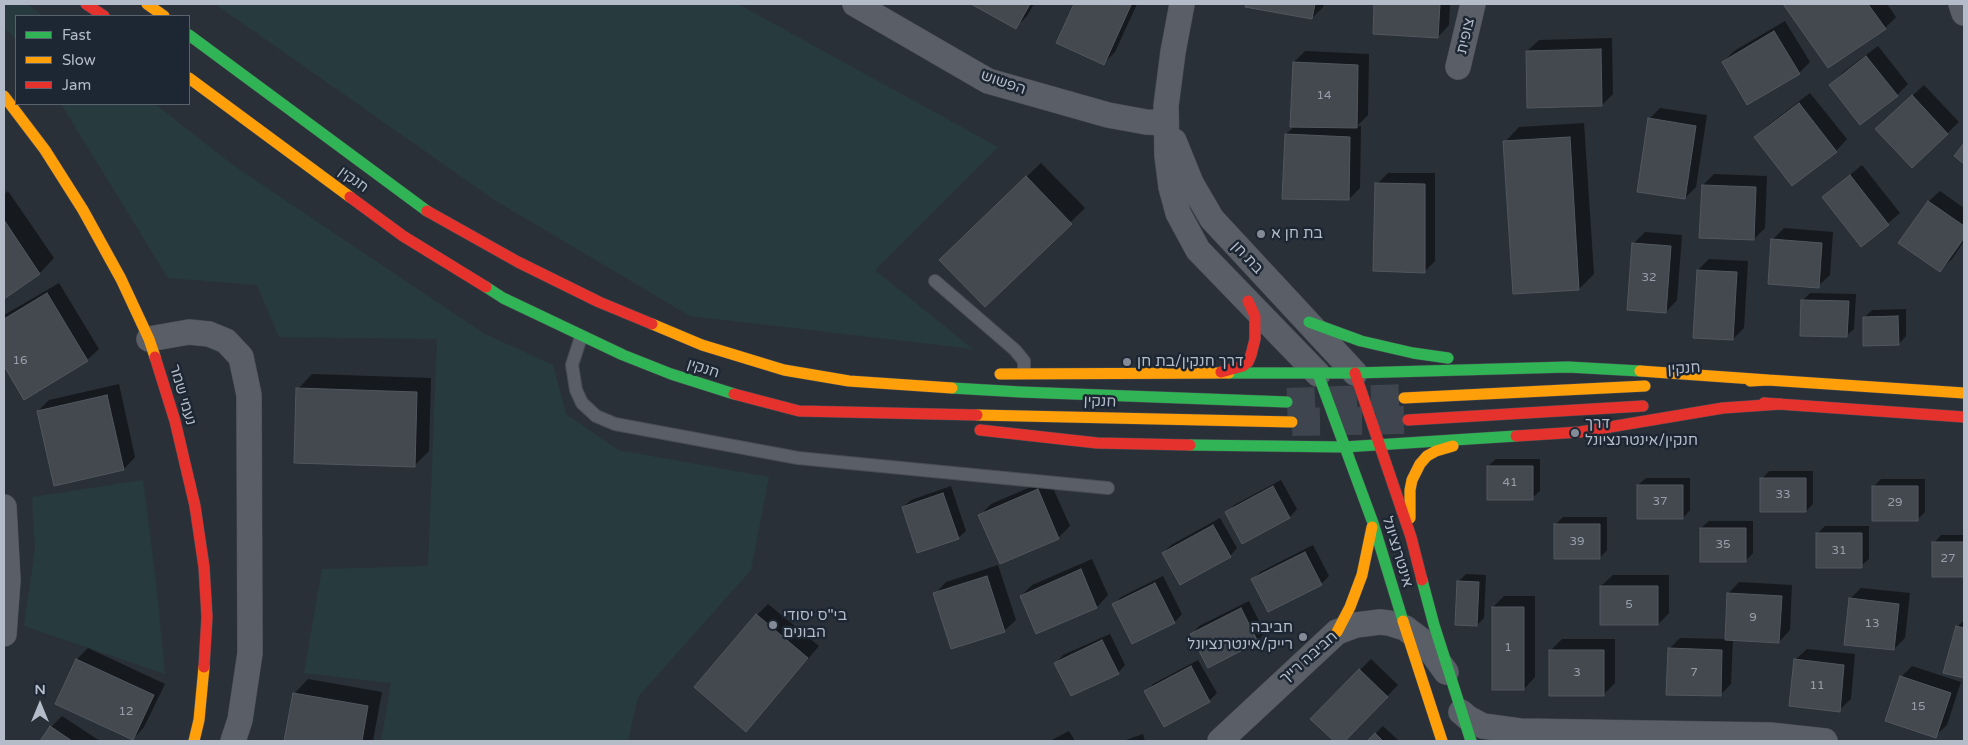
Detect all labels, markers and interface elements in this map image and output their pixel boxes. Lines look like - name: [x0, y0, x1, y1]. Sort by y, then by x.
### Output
- legend: [15, 15, 190, 105]
- street label: צופית: [1453, 16, 1479, 56]
- text: Fast: [62, 26, 91, 44]
- text: Slow: [62, 51, 96, 69]
- street label: הפשוש: [978, 67, 1028, 99]
- text: Jam: [62, 76, 91, 94]
- house number: 14: [1316, 89, 1332, 103]
- street label: חנקין: [334, 163, 372, 197]
- place label: בת חן א: [1271, 225, 1323, 243]
- marker: בת חן א: [1255, 228, 1267, 240]
- street label: בת חן: [1227, 238, 1267, 278]
- house number: 32: [1641, 271, 1657, 285]
- place label: דרך חנקין/בת חן: [1137, 353, 1244, 371]
- house number: 16: [12, 354, 28, 368]
- street label: חנקין: [685, 355, 721, 383]
- marker: דרך חנקין/בת חן: [1121, 356, 1133, 368]
- street label: חנקין: [1667, 359, 1701, 379]
- street label: נעמי שמר: [165, 362, 199, 428]
- street label: חנקין: [1083, 392, 1117, 412]
- place label: דרך חנקין/אינטרנציונל: [1585, 415, 1698, 450]
- marker: דרך חנקין/אינטרנציונל: [1569, 427, 1581, 439]
- house number: 41: [1502, 476, 1518, 490]
- house number: 33: [1775, 488, 1791, 502]
- house number: 37: [1652, 495, 1668, 509]
- house number: 29: [1887, 496, 1903, 510]
- street label: אינטרנציונל: [1378, 514, 1416, 590]
- house number: 39: [1569, 535, 1585, 549]
- house number: 35: [1715, 538, 1731, 552]
- house number: 31: [1831, 544, 1847, 558]
- house number: 27: [1940, 552, 1956, 566]
- house number: 5: [1625, 598, 1633, 612]
- place label: בי"ס יסודי הבונים: [783, 607, 847, 642]
- house number: 9: [1749, 611, 1757, 625]
- house number: 13: [1864, 617, 1880, 631]
- marker: בי"ס יסודי הבונים: [767, 619, 779, 631]
- place label: חביבה רייק/אינטרנציונל: [1187, 619, 1293, 654]
- street label: חביבה רייך: [1276, 628, 1342, 688]
- marker: חביבה רייק/אינטרנציונל: [1297, 631, 1309, 643]
- house number: 1: [1504, 641, 1512, 655]
- house number: 3: [1573, 666, 1581, 680]
- house number: 7: [1690, 666, 1698, 680]
- house number: 11: [1809, 679, 1825, 693]
- north arrow: [15, 680, 65, 730]
- text: N: [34, 681, 46, 698]
- house number: 15: [1910, 700, 1926, 714]
- house number: 12: [118, 705, 134, 719]

